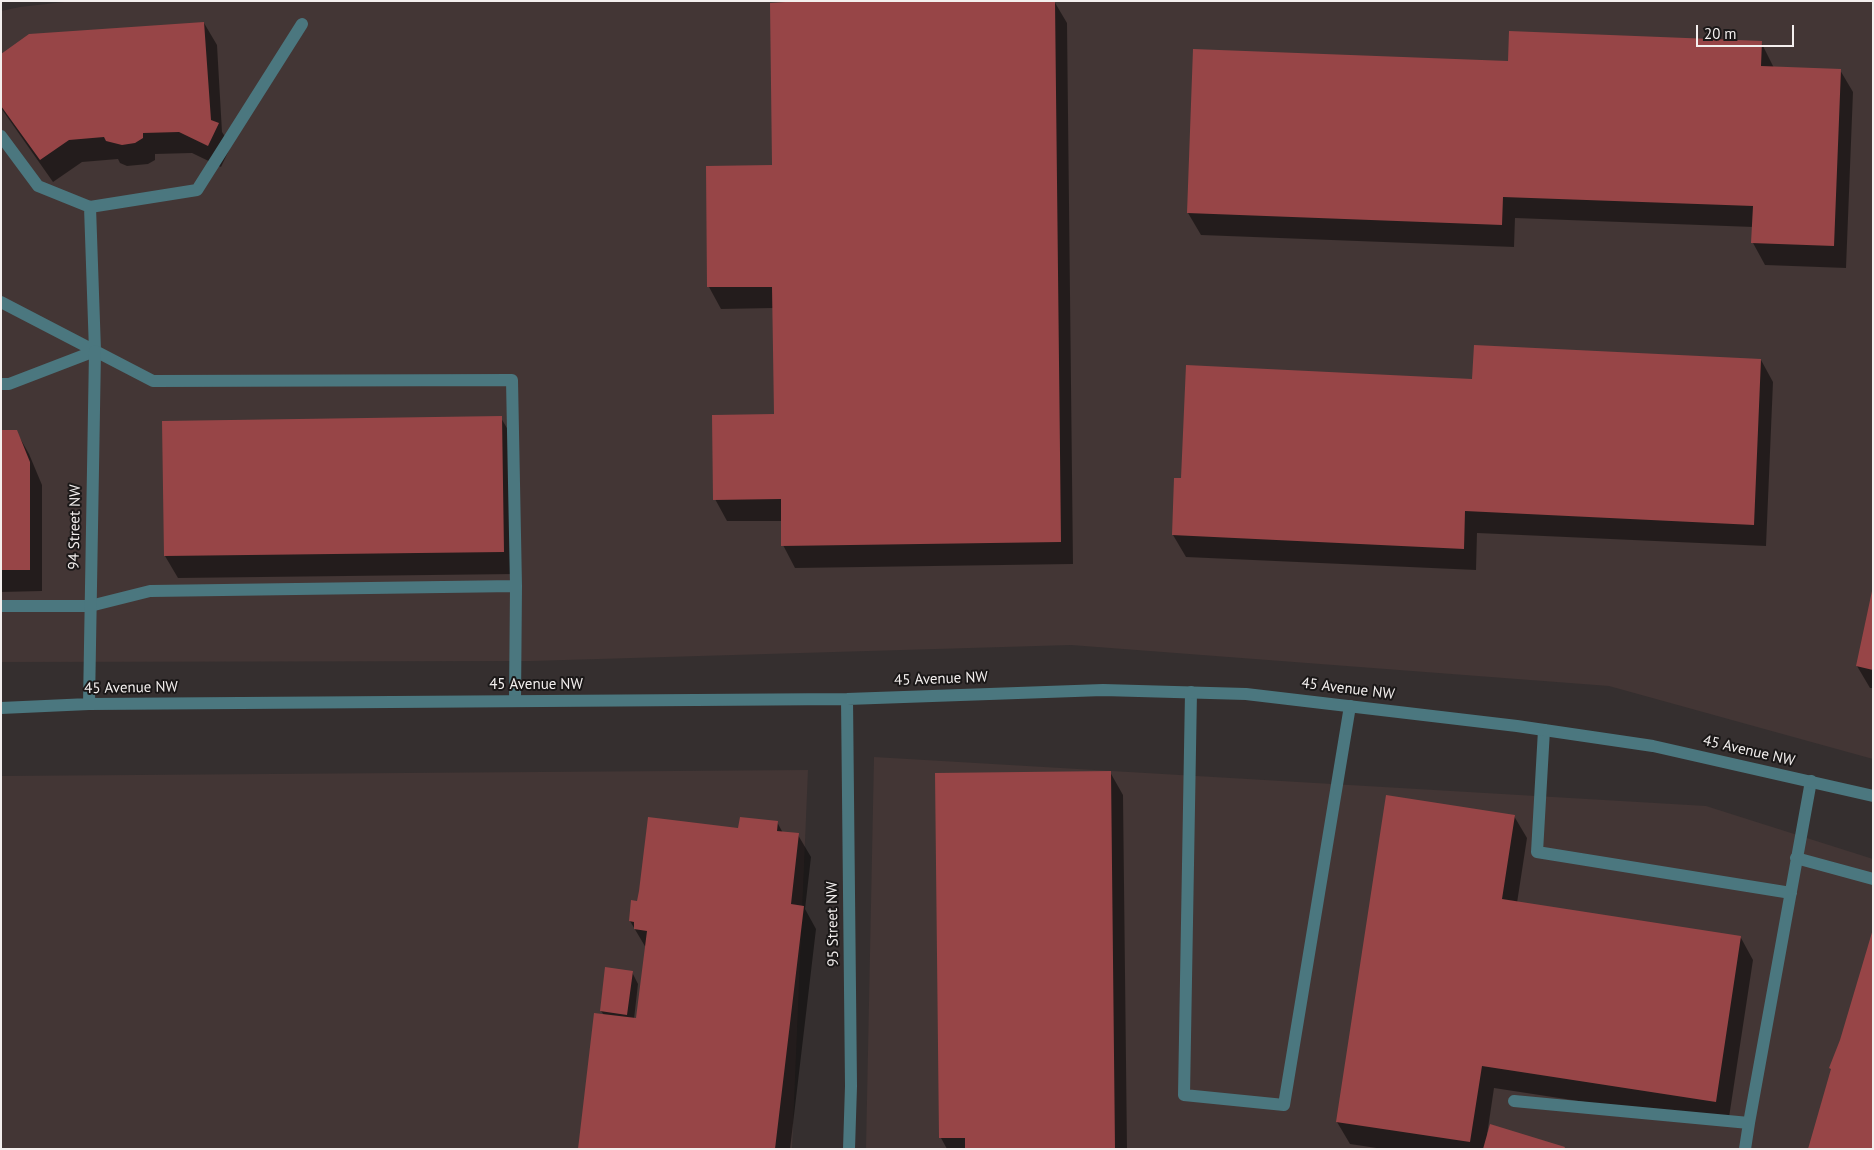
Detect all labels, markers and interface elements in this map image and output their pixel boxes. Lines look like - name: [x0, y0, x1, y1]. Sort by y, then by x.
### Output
- scale bar: [1699, 15, 1796, 47]
- text: 20 m: [1704, 24, 1737, 43]
- street label: 94 Street NW: [65, 484, 85, 570]
- street label: 45 Avenue NW: [894, 668, 988, 690]
- street label: 45 Avenue NW: [1300, 674, 1396, 704]
- street label: 45 Avenue NW: [489, 676, 583, 694]
- street label: 45 Avenue NW: [84, 678, 178, 698]
- street label: 45 Avenue NW: [1701, 732, 1797, 770]
- street label: 95 Street NW: [823, 881, 843, 967]

